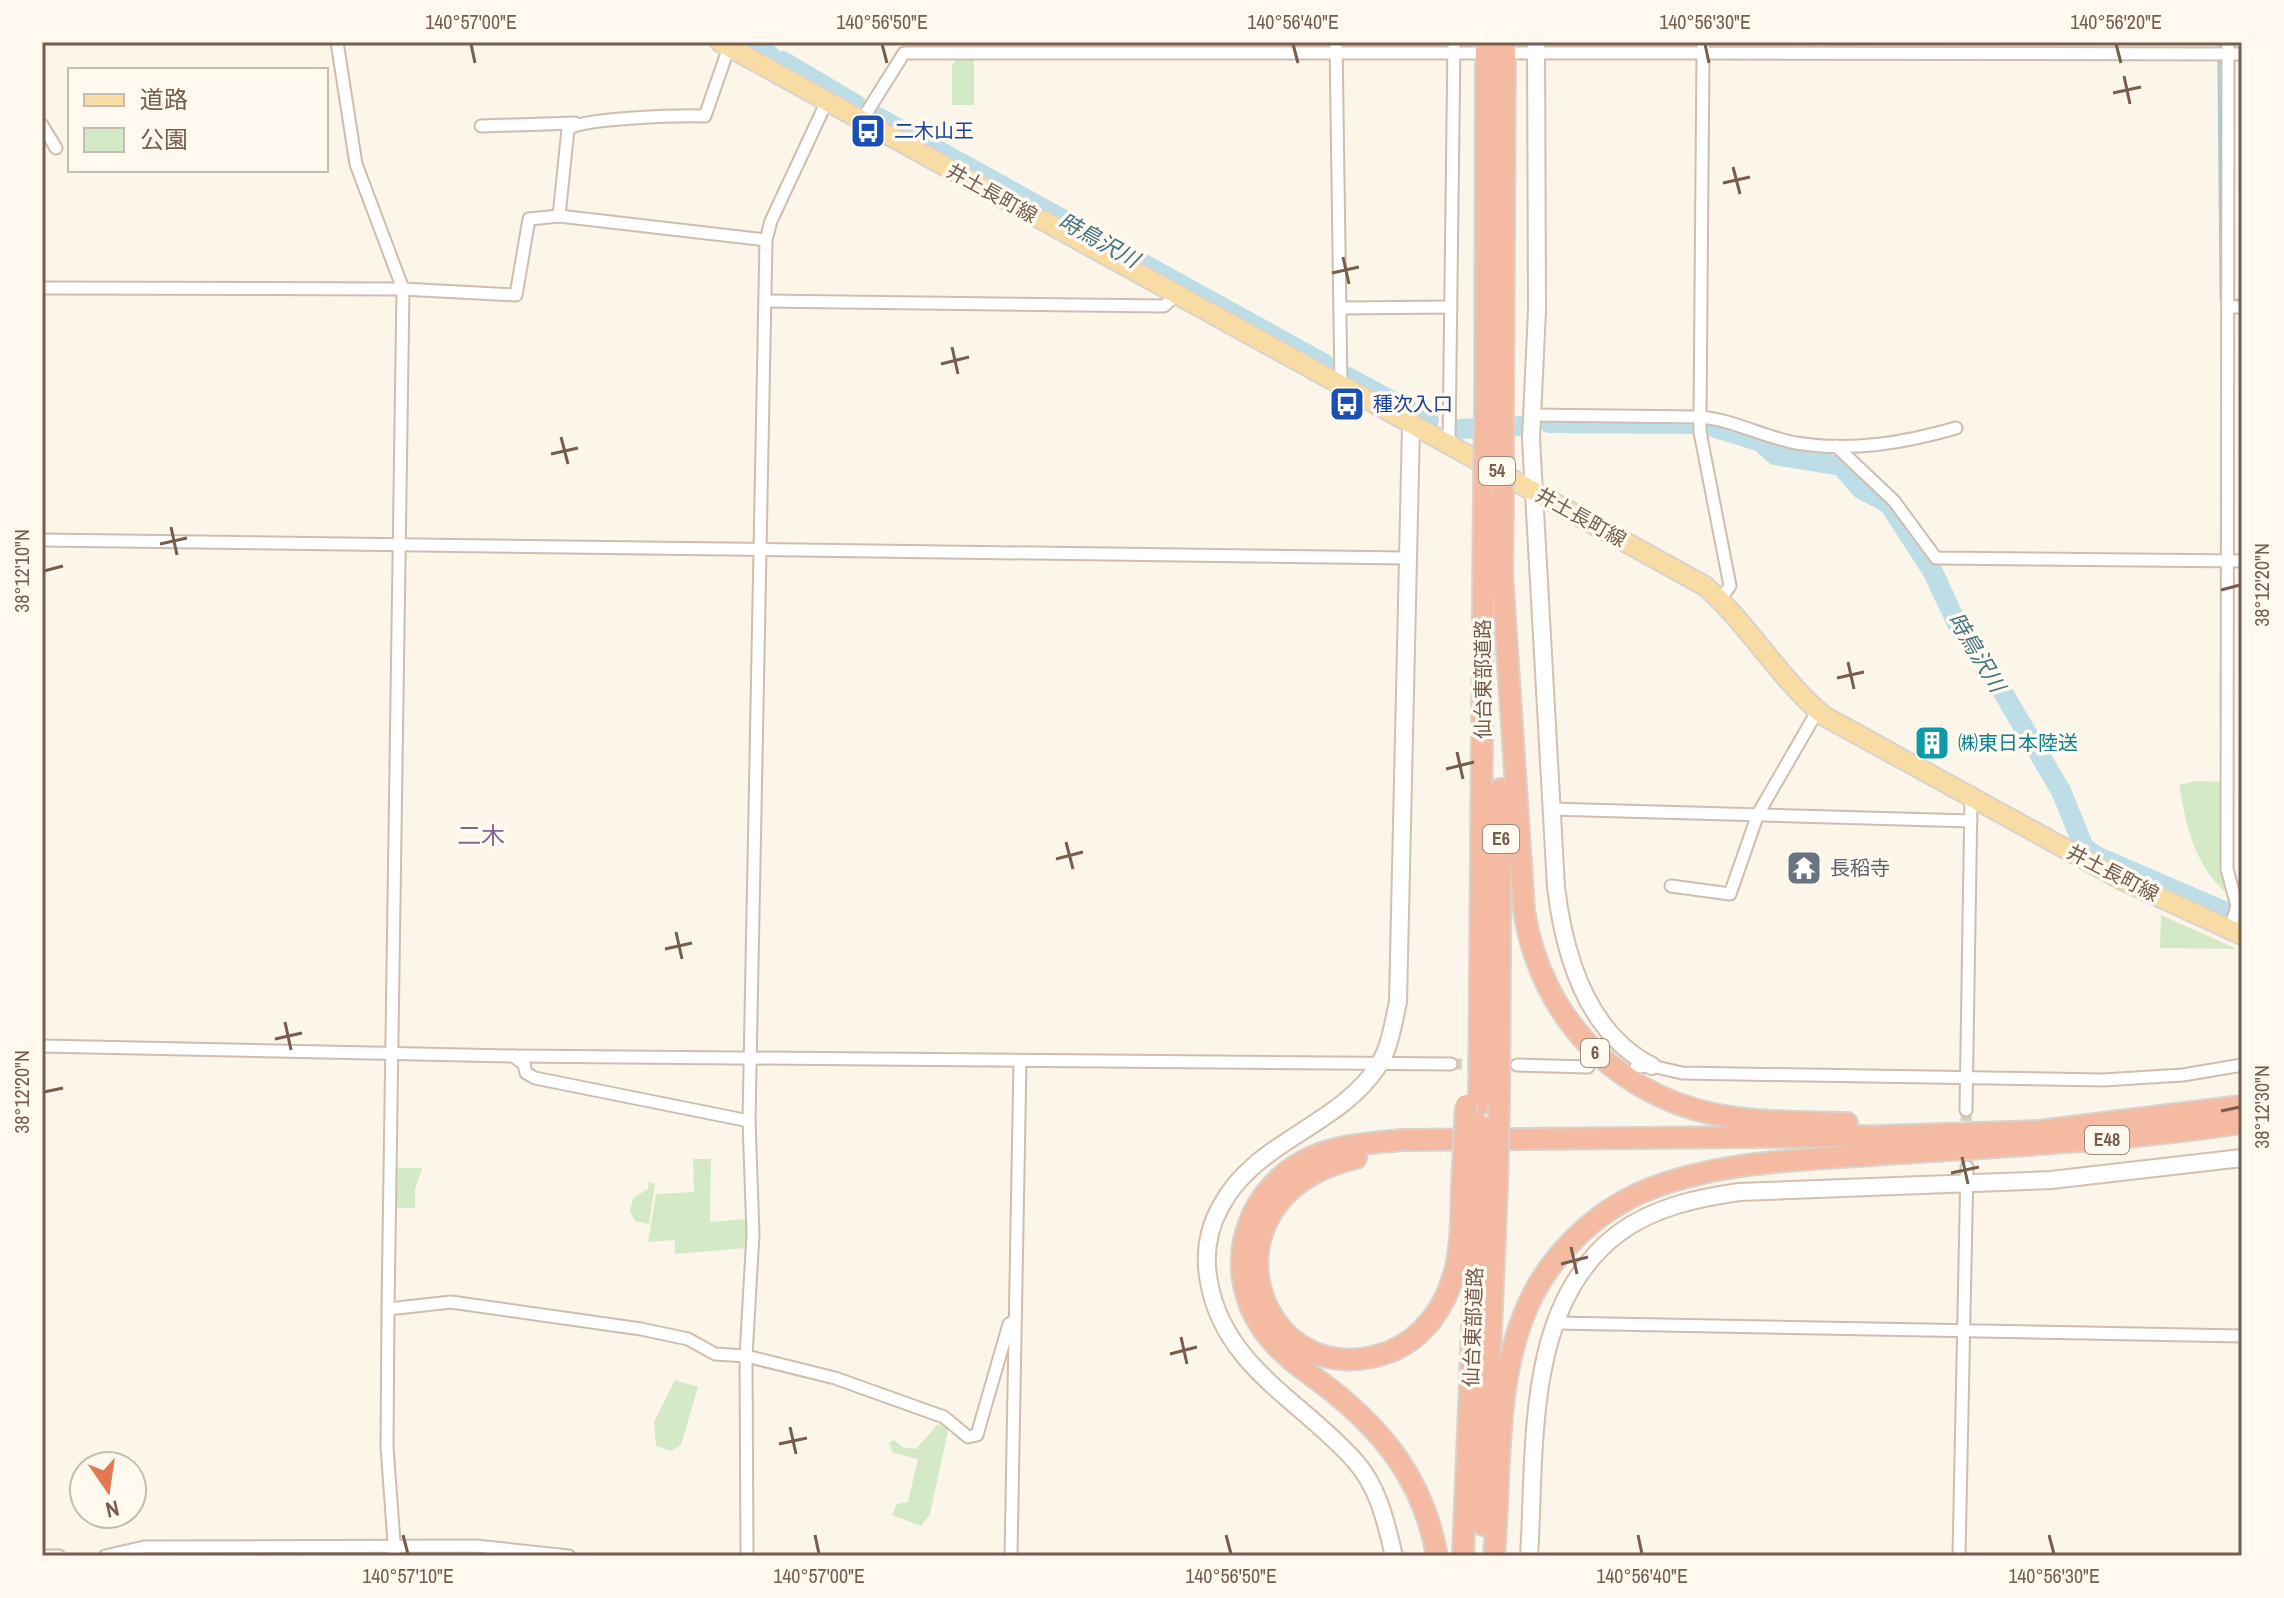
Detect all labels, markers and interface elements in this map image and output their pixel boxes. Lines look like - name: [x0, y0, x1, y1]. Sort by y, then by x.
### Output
- text: 140°57'00"E: [425, 8, 517, 35]
- text: 140°56'50"E: [836, 8, 928, 35]
- text: 140°56'40"E: [1247, 8, 1339, 35]
- text: 140°56'30"E: [1659, 8, 1751, 35]
- text: 140°56'20"E: [2070, 8, 2162, 35]
- legend: [68, 68, 328, 172]
- text: 道路: [140, 83, 188, 115]
- bus stop icon: 二木山王: [849, 112, 887, 150]
- place label: 二木山王: [894, 117, 974, 144]
- text: 公園: [140, 123, 188, 155]
- street label: 井土長町線: [942, 157, 1043, 229]
- water label: 時鳥沢川: [1053, 206, 1146, 275]
- bus stop icon: 種次入口: [1328, 385, 1366, 423]
- place label: 種次入口: [1373, 390, 1453, 417]
- road number: 54: [1479, 457, 1515, 485]
- street label: 井土長町線: [1531, 481, 1632, 553]
- text: 38°12'10"N: [8, 529, 35, 613]
- text: 38°12'20"N: [2248, 543, 2275, 627]
- water label: 時鳥沢川: [1941, 607, 2014, 699]
- street label: 仙台東部道路: [1469, 619, 1496, 739]
- building icon: ㈱東日本陸送: [1913, 724, 1951, 762]
- place label: ㈱東日本陸送: [1958, 729, 2078, 756]
- district label: 二木: [457, 819, 505, 851]
- road number: E6: [1483, 825, 1519, 853]
- street label: 井土長町線: [2063, 838, 2164, 907]
- temple icon: 長稻寺: [1785, 849, 1823, 887]
- place label: 長稻寺: [1830, 854, 1890, 881]
- road number: 6: [1581, 1039, 1609, 1067]
- text: 38°12'20"N: [8, 1050, 35, 1134]
- text: 38°12'30"N: [2248, 1065, 2275, 1149]
- road number: E48: [2085, 1126, 2129, 1154]
- street label: 仙台東部道路: [1457, 1267, 1488, 1387]
- north arrow: [68, 1450, 148, 1530]
- text: N: [103, 1493, 122, 1526]
- text: 140°57'10"E: [362, 1562, 454, 1589]
- text: 140°57'00"E: [773, 1562, 865, 1589]
- text: 140°56'50"E: [1185, 1562, 1277, 1589]
- text: 140°56'40"E: [1596, 1562, 1688, 1589]
- text: 140°56'30"E: [2008, 1562, 2100, 1589]

